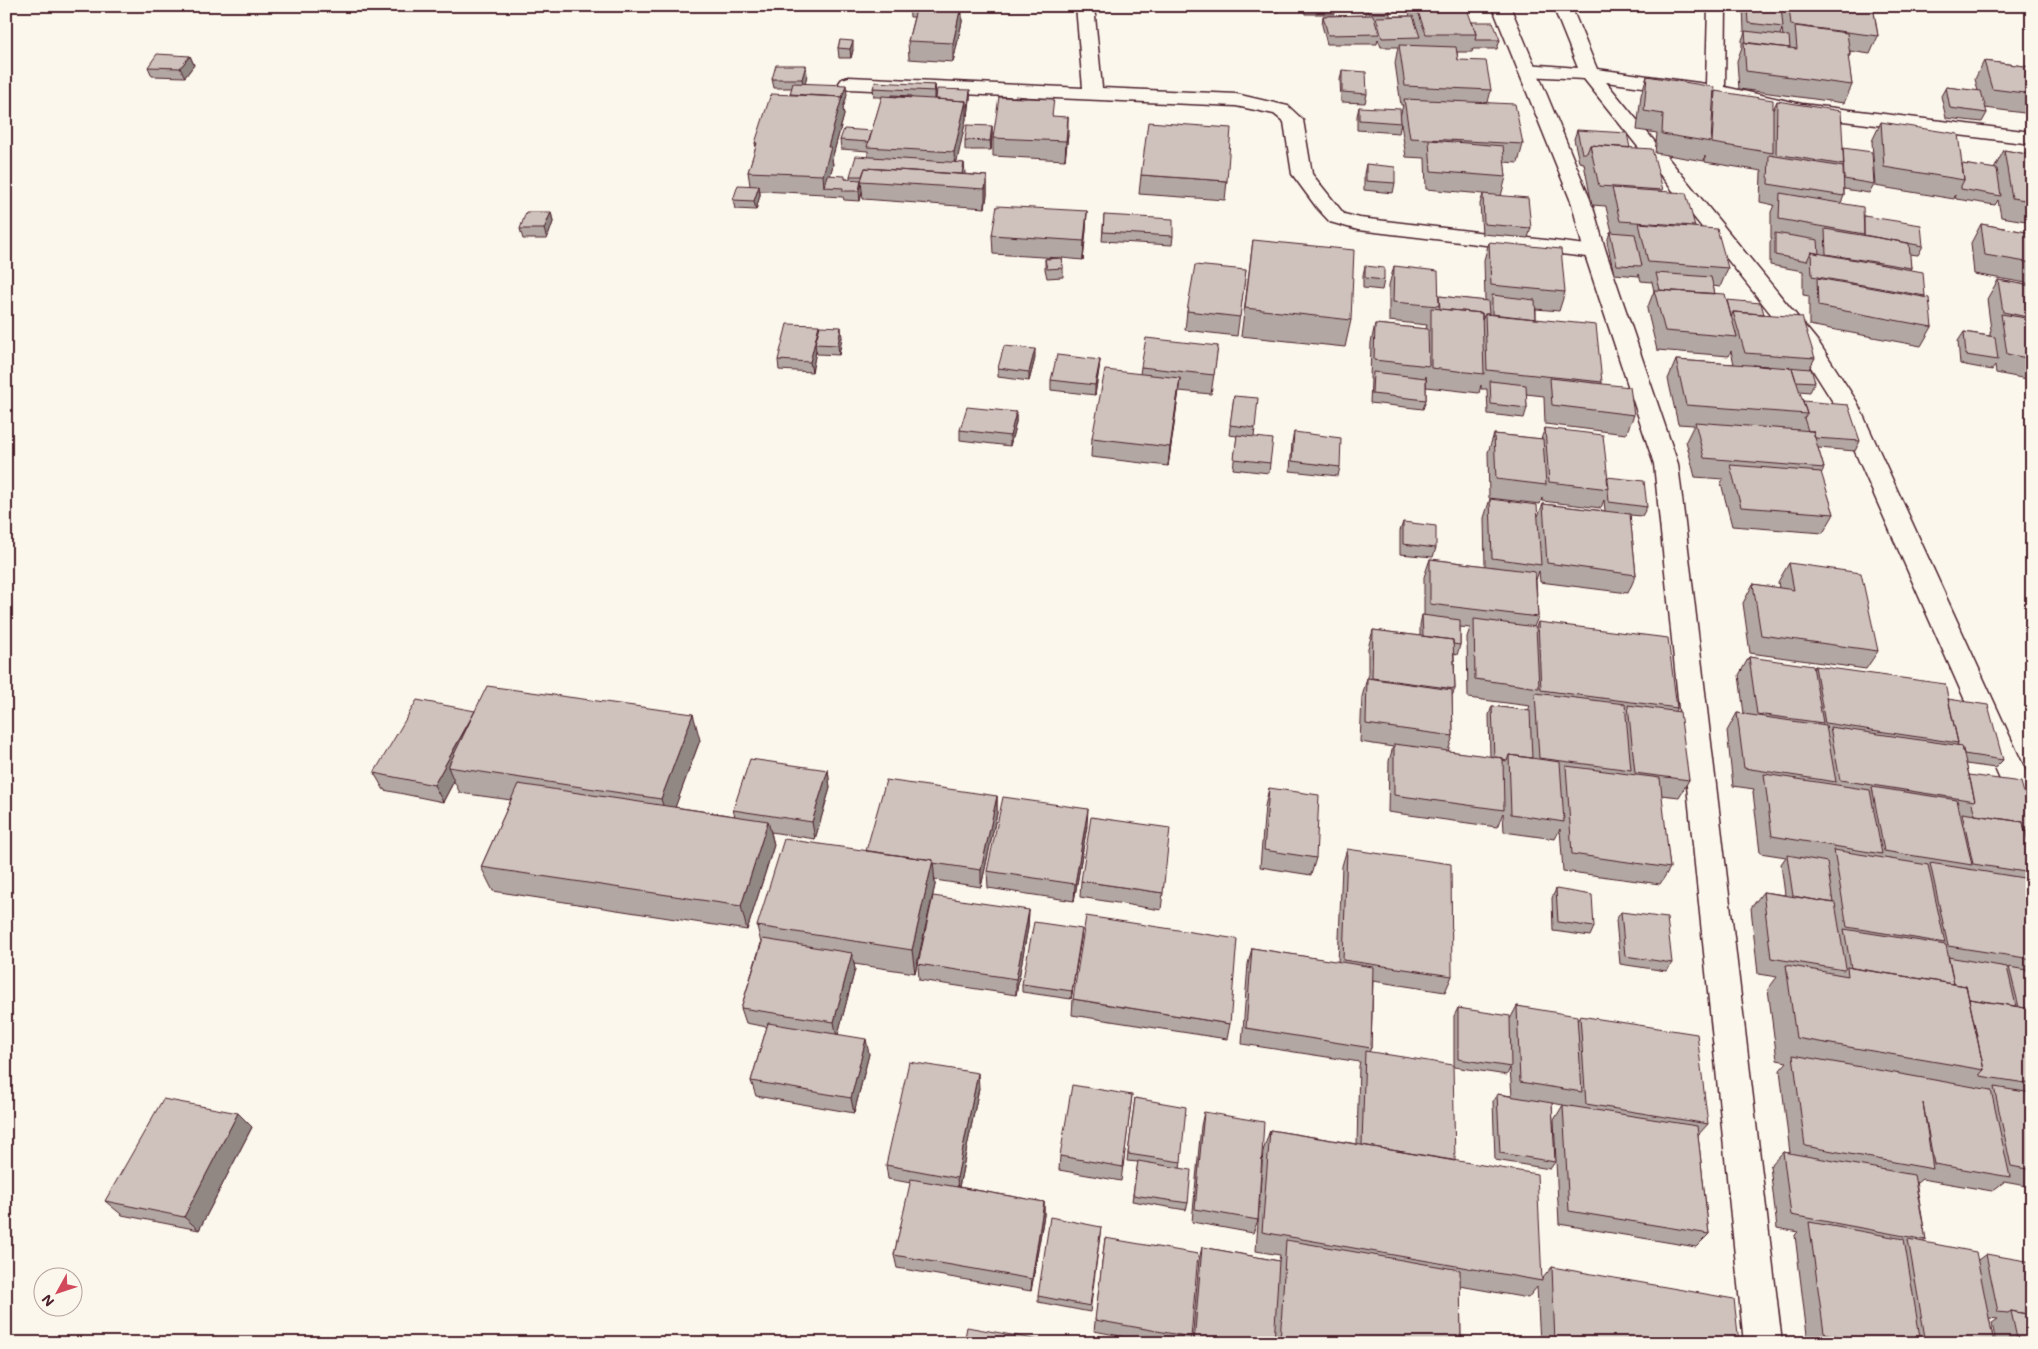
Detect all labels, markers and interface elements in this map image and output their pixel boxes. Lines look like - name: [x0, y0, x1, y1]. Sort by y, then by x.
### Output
- north arrow: [32, 1266, 82, 1316]
- text: N: [37, 1290, 58, 1311]

